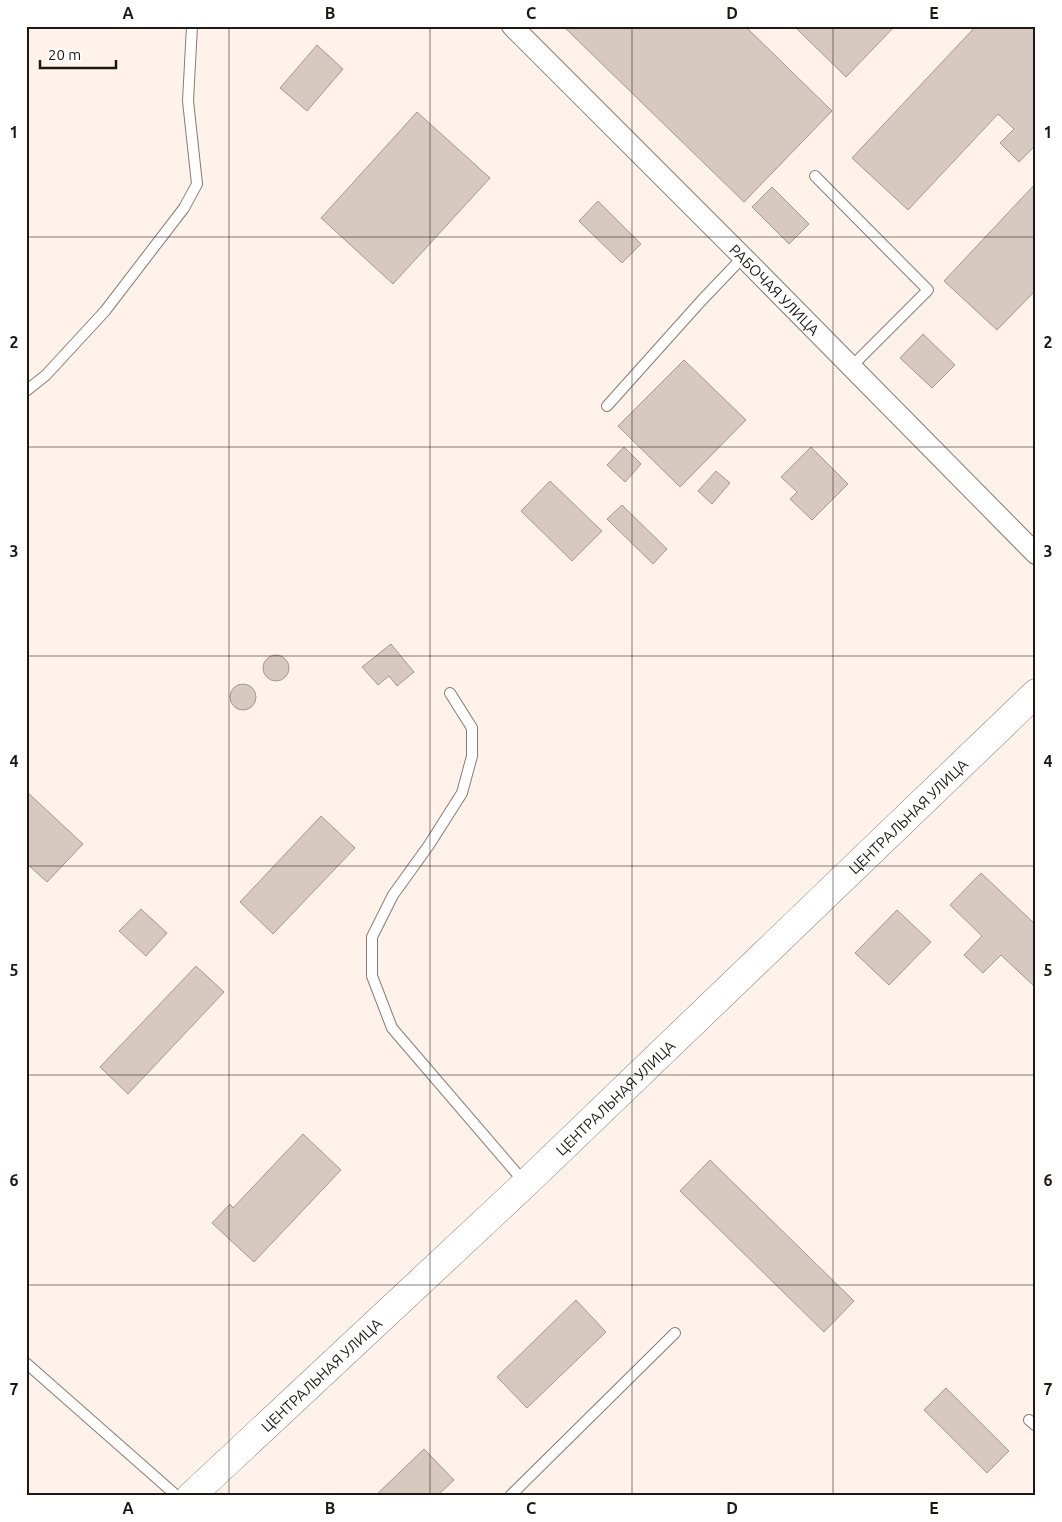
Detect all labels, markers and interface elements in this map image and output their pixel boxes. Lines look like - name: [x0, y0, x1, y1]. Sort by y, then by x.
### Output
- text: A: [122, 4, 134, 22]
- text: B: [325, 4, 335, 22]
- text: C: [526, 4, 536, 22]
- text: D: [726, 4, 738, 22]
- text: E: [929, 4, 939, 22]
- scale bar: [40, 38, 116, 70]
- text: 20 m: [48, 46, 81, 63]
- text: 1: [9, 123, 19, 141]
- text: 1: [1043, 123, 1053, 141]
- street label: РАБОЧАЯ УЛИЦА: [726, 240, 823, 338]
- text: 2: [9, 333, 19, 351]
- text: 2: [1043, 333, 1053, 351]
- text: 3: [9, 542, 19, 560]
- text: 3: [1043, 542, 1053, 560]
- text: 4: [9, 752, 19, 770]
- text: 4: [1043, 752, 1053, 770]
- street label: ЦЕНТРАЛЬНАЯ УЛИЦА: [845, 755, 971, 877]
- text: 5: [9, 961, 19, 979]
- text: 5: [1043, 961, 1053, 979]
- street label: ЦЕНТРАЛЬНАЯ УЛИЦА: [552, 1036, 678, 1158]
- text: 6: [9, 1171, 19, 1189]
- text: 6: [1043, 1171, 1053, 1189]
- street label: ЦЕНТРАЛЬНАЯ УЛИЦА: [257, 1314, 385, 1435]
- text: 7: [9, 1380, 19, 1398]
- text: 7: [1043, 1380, 1053, 1398]
- text: A: [122, 1499, 134, 1517]
- text: B: [325, 1499, 335, 1517]
- text: C: [526, 1499, 536, 1517]
- text: D: [726, 1499, 738, 1517]
- text: E: [929, 1499, 939, 1517]

